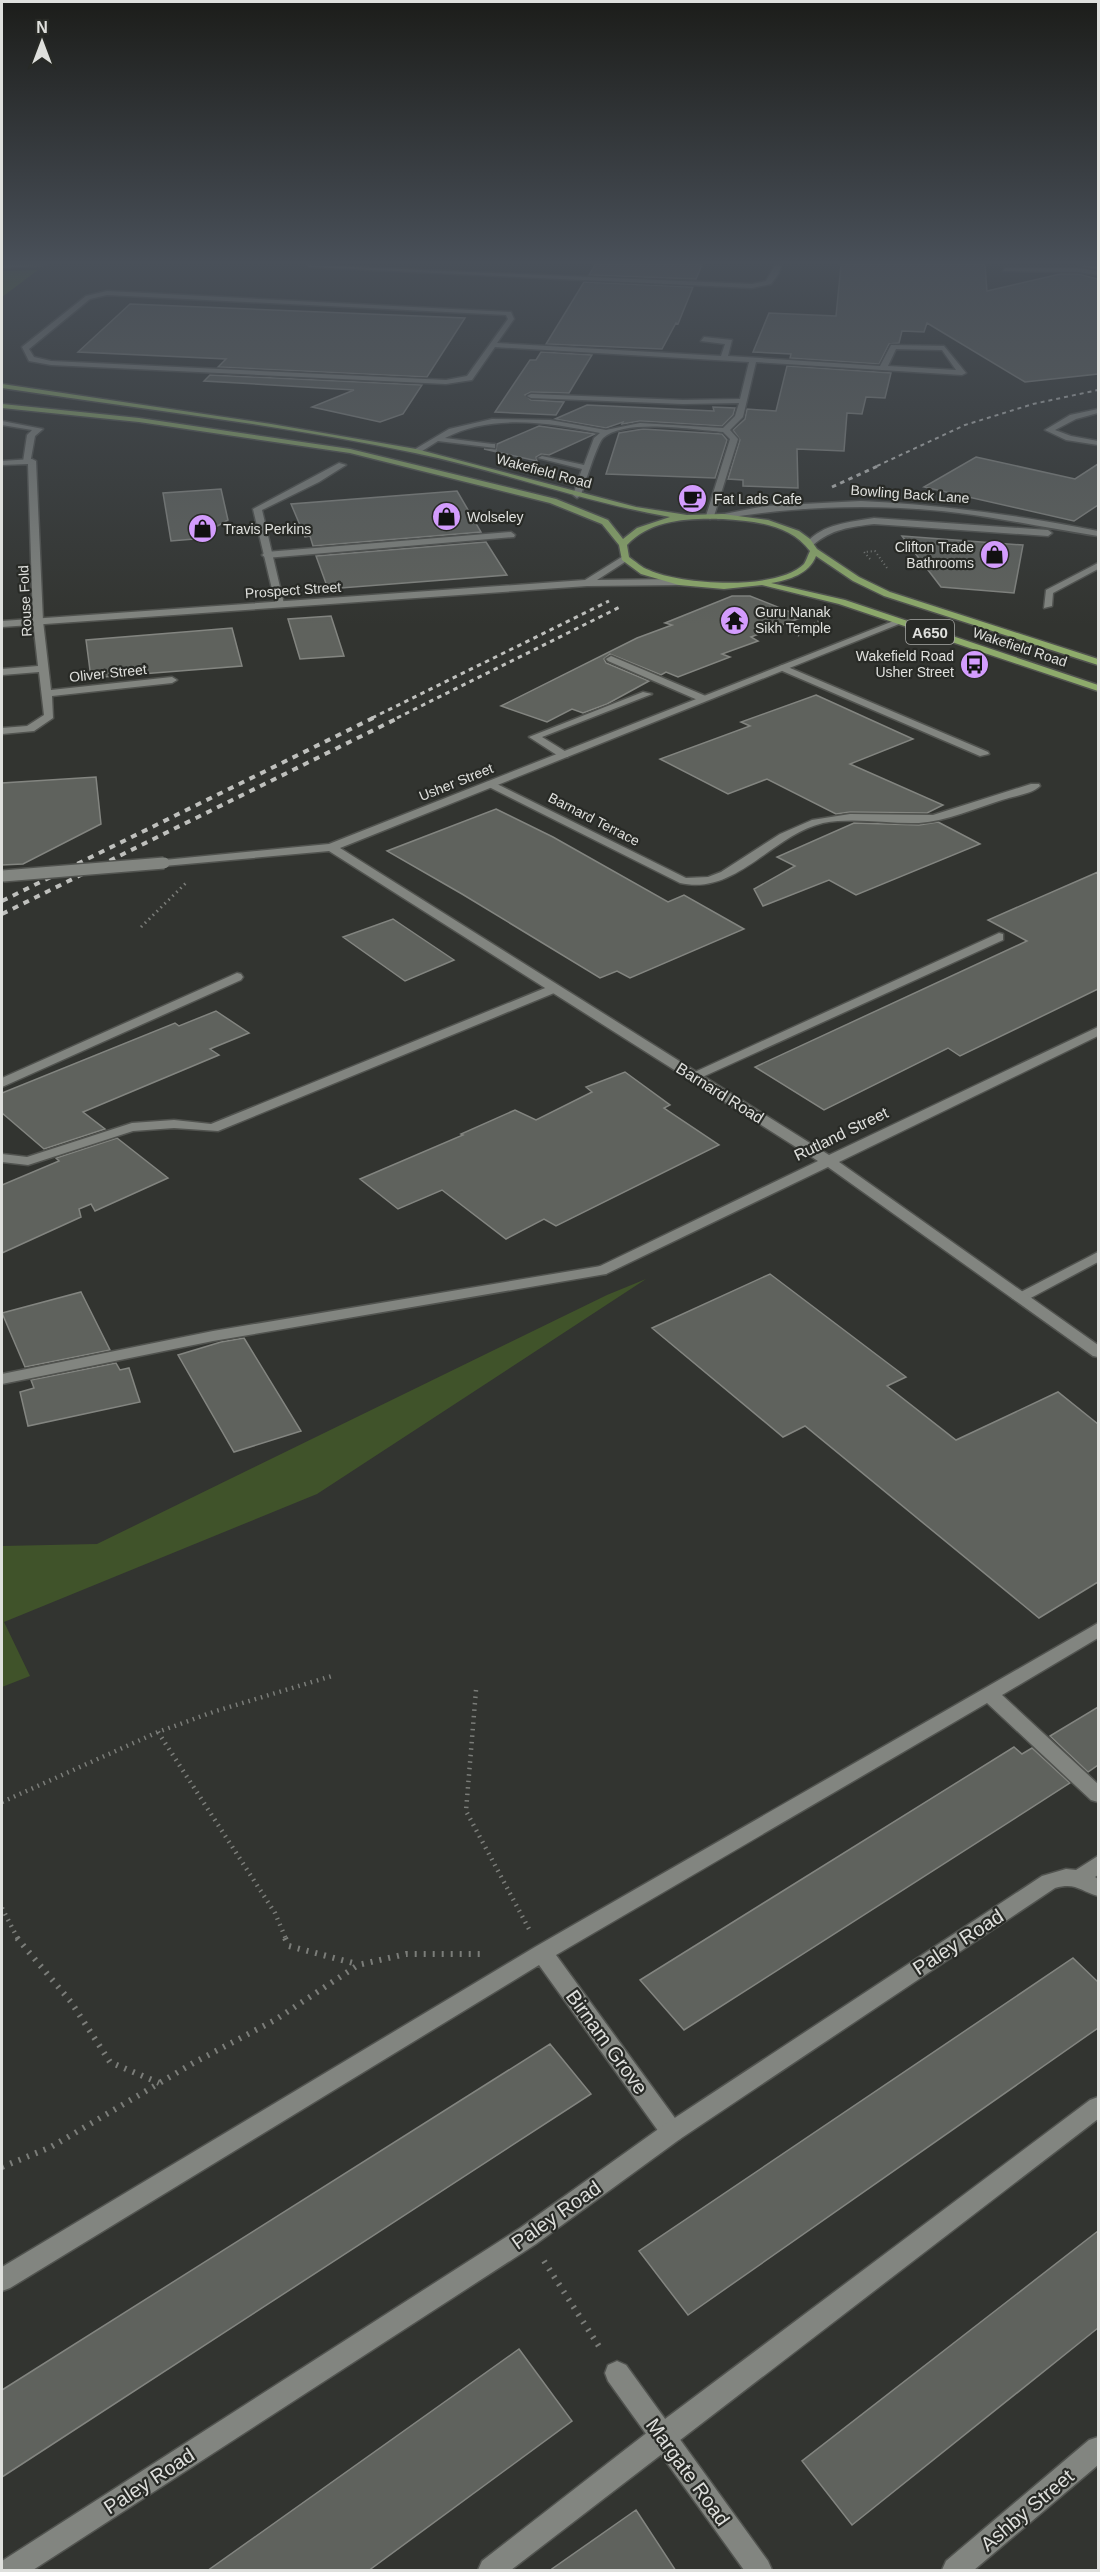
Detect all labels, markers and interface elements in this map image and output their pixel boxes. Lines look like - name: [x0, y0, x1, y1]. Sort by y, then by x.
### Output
- north arrow: [12, 12, 72, 72]
- text: N: [36, 19, 48, 36]
- street label: Wakefield Road: [494, 451, 594, 491]
- street label: Bowling Back Lane: [850, 482, 970, 506]
- cafe icon: Fat Lads Cafe: [677, 483, 709, 515]
- place label: Fat Lads Cafe: [714, 491, 802, 507]
- shop icon: Wolseley: [430, 501, 462, 533]
- place label: Wolseley: [467, 509, 524, 525]
- shop icon: Travis Perkins: [186, 513, 218, 545]
- place label: Travis Perkins: [223, 521, 311, 537]
- place label: Clifton Trade Bathrooms: [895, 539, 974, 571]
- shop icon: Clifton Trade Bathrooms: [979, 539, 1011, 571]
- street label: Rouse Fold: [15, 565, 35, 637]
- street label: Prospect Street: [244, 579, 342, 601]
- temple icon: Guru Nanak Sikh Temple: [718, 604, 750, 636]
- place label: Guru Nanak Sikh Temple: [755, 604, 831, 636]
- road number: A650: [906, 620, 954, 644]
- street label: Wakefield Road: [971, 624, 1069, 670]
- place label: Wakefield Road Usher Street: [856, 648, 954, 680]
- bus stop icon: Wakefield Road Usher Street: [959, 648, 991, 680]
- street label: Oliver Street: [68, 661, 148, 685]
- street label: Usher Street: [417, 760, 496, 804]
- street label: Barnard Terrace: [546, 789, 642, 849]
- street label: Barnard Road: [673, 1059, 767, 1127]
- street label: Rutland Street: [791, 1104, 891, 1164]
- street label: Paley Road: [909, 1905, 1007, 1979]
- street label: Birnam Grove: [562, 1986, 652, 2098]
- street label: Paley Road: [507, 2176, 605, 2254]
- street label: Margate Road: [642, 2414, 734, 2530]
- street label: Paley Road: [100, 2444, 198, 2518]
- street label: Ashby Street: [976, 2464, 1078, 2555]

